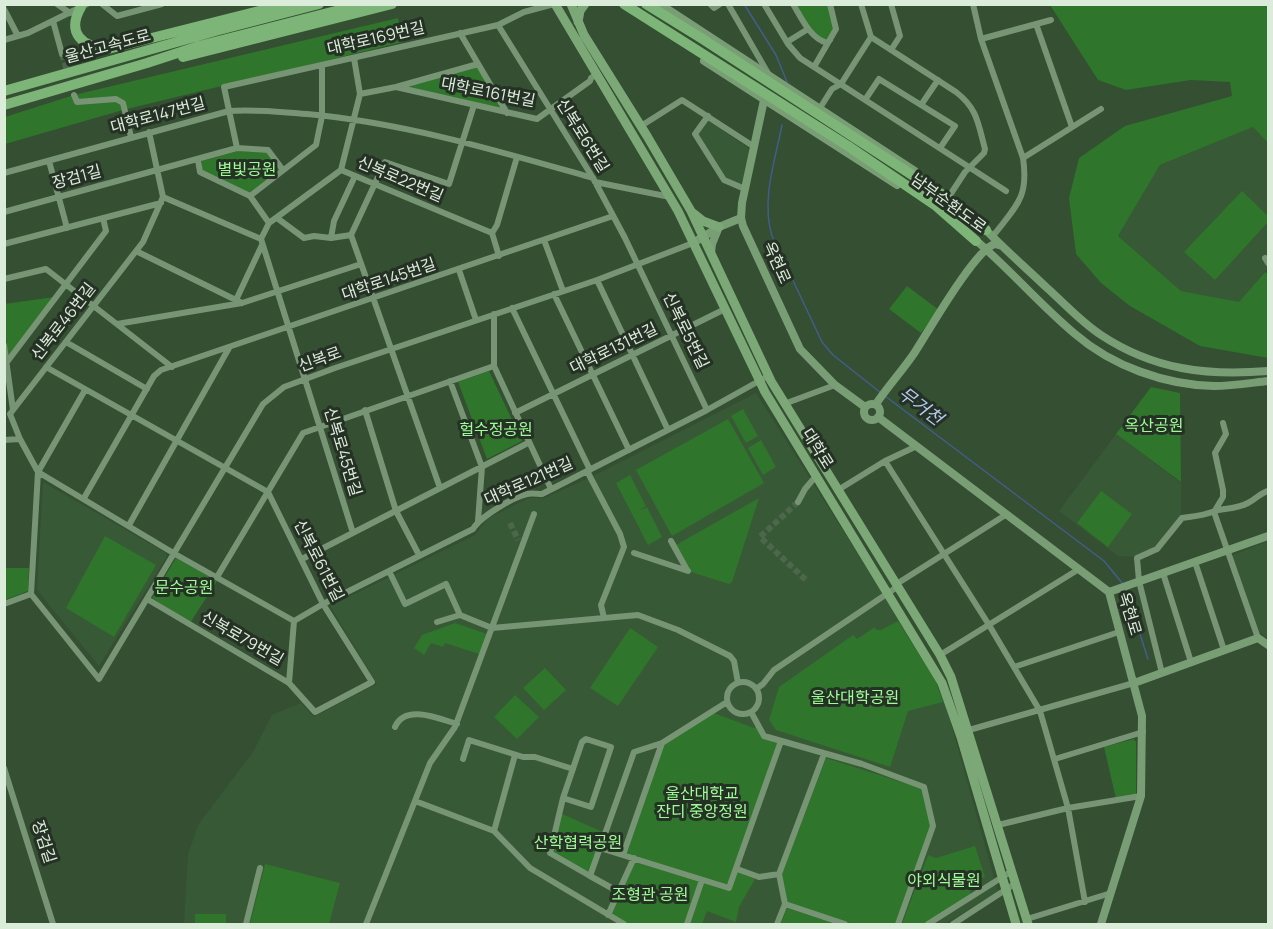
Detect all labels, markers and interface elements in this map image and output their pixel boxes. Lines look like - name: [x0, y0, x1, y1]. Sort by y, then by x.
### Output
- street label: 대학로169번길: [325, 18, 427, 60]
- street label: 울산고속도로: [63, 26, 153, 68]
- street label: 대학로161번길: [439, 74, 537, 112]
- street label: 대학로147번길: [109, 94, 207, 138]
- street label: 신복로6번길: [552, 95, 612, 177]
- street label: 신복로22번길: [354, 153, 446, 207]
- park label: 별빛공원: [218, 161, 276, 181]
- street label: 장검1길: [50, 162, 104, 194]
- street label: 남부순환도로: [907, 170, 989, 238]
- street label: 옥현로: [758, 239, 794, 287]
- street label: 대학로145번길: [339, 255, 439, 305]
- street label: 신복로46번길: [28, 279, 100, 365]
- street label: 신복로5번길: [658, 290, 712, 372]
- street label: 대학로131번길: [567, 320, 661, 378]
- street label: 신복로: [296, 343, 344, 377]
- water label: 무거천: [894, 383, 946, 431]
- street label: 신복로45번길: [319, 405, 365, 499]
- park label: 옥산공원: [1125, 417, 1183, 437]
- park label: 헐수정공원: [459, 421, 533, 441]
- street label: 대학로: [797, 425, 837, 473]
- street label: 대학로121번길: [482, 454, 576, 510]
- street label: 신복로61번길: [289, 517, 347, 605]
- park label: 문수공원: [155, 579, 213, 599]
- street label: 옥현로: [1113, 590, 1145, 638]
- street label: 신복로79번길: [198, 608, 286, 670]
- park label: 울산대학공원: [811, 689, 899, 709]
- park label: 울산대학교 잔디 중앙정원: [656, 785, 748, 823]
- street label: 장검길: [27, 818, 59, 866]
- park label: 산학협력공원: [534, 834, 622, 854]
- park label: 야외식물원: [907, 872, 981, 892]
- park label: 조형관 공원: [612, 886, 688, 906]

